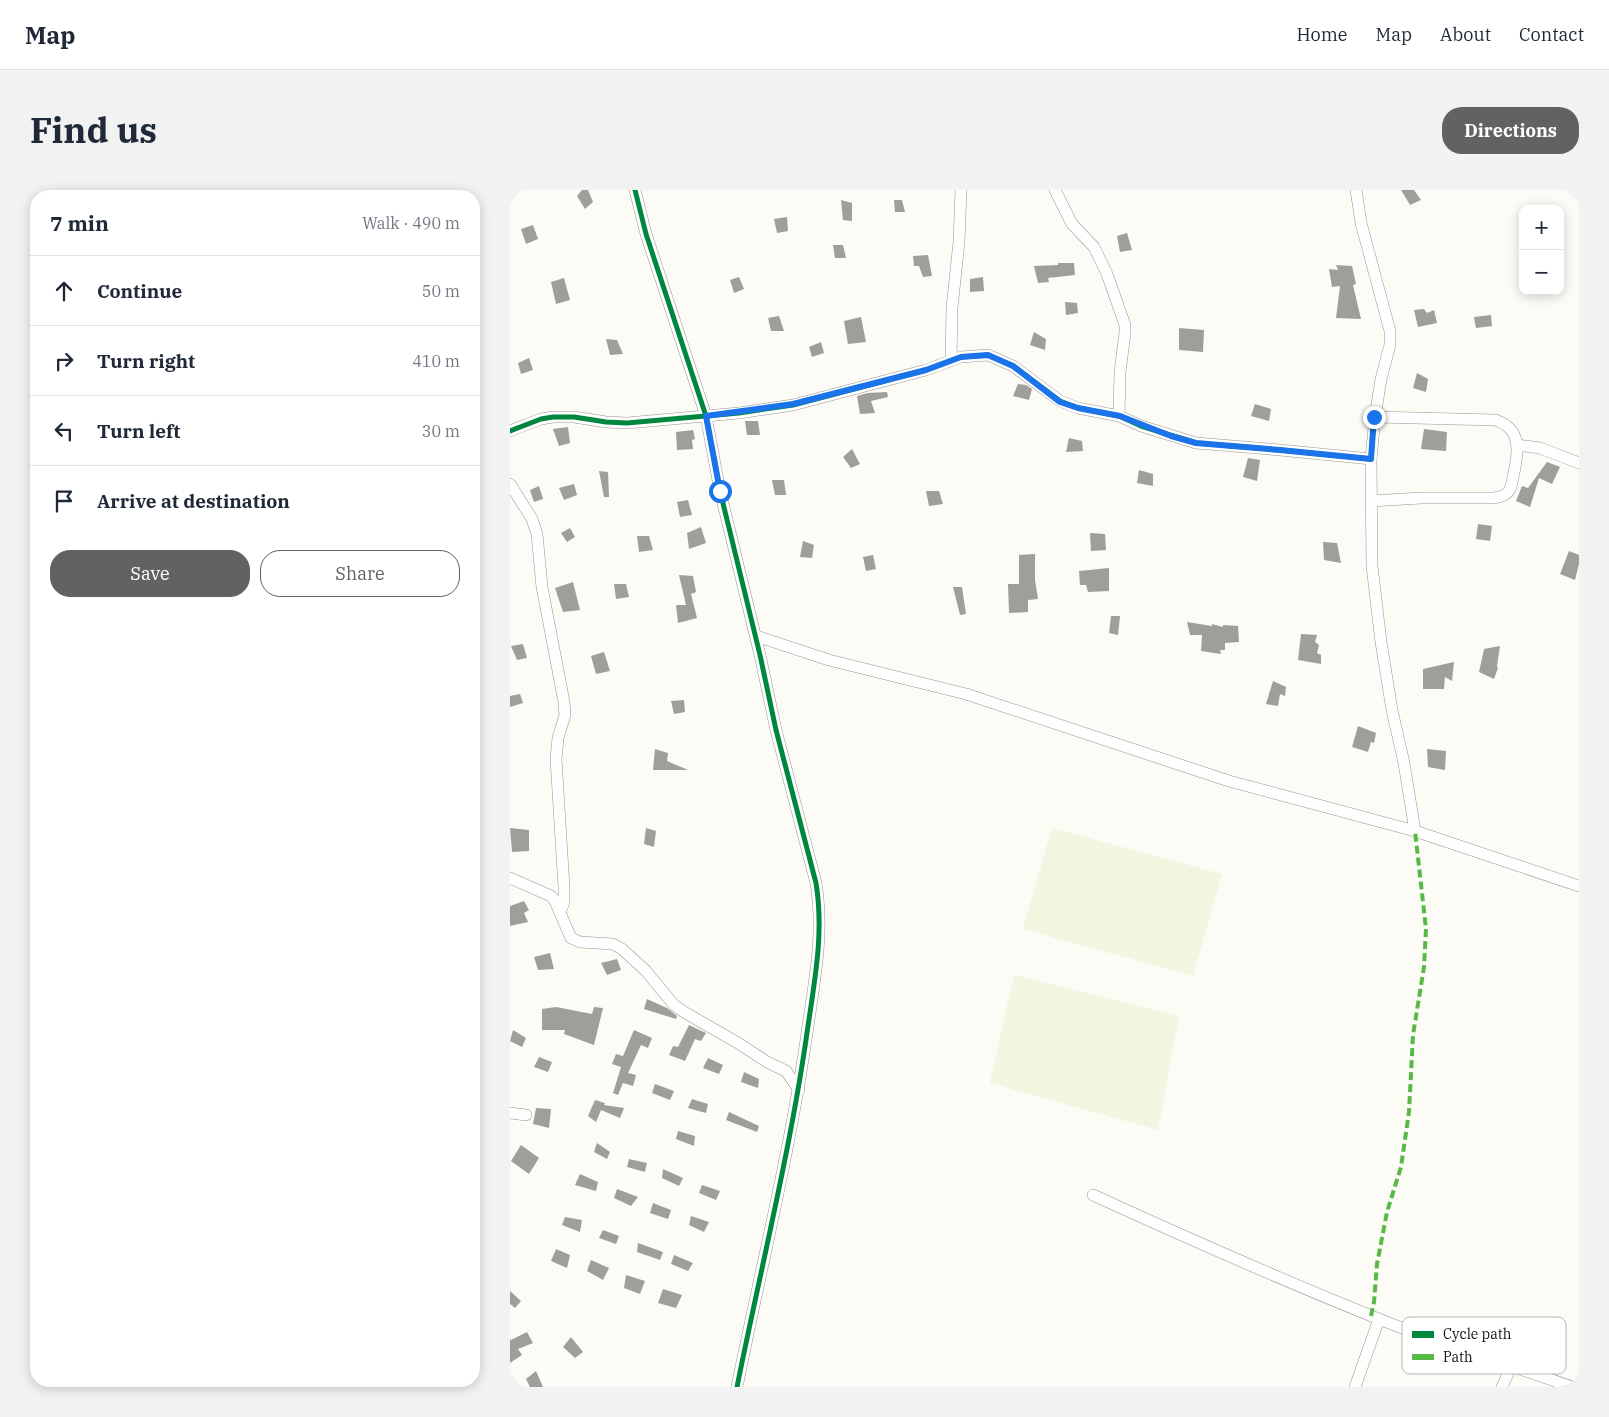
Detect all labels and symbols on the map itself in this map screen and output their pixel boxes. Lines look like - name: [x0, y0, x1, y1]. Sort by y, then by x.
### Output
- route end: [1363, 406, 1386, 429]
- route start: [709, 480, 732, 503]
- legend: [1402, 1317, 1566, 1374]
- text: Cycle path: [1443, 1325, 1512, 1343]
- text: Path: [1443, 1348, 1473, 1366]

